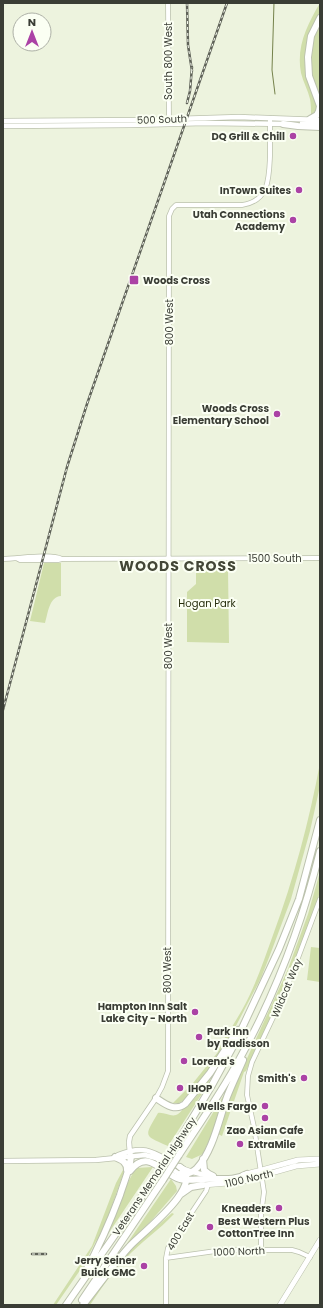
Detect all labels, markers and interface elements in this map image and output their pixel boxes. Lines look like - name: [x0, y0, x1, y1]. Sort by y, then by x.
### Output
- north arrow: [12, 12, 52, 52]
- text: N: [28, 14, 36, 30]
- street label: South 800 West: [161, 22, 176, 100]
- street label: 500 South: [137, 111, 187, 128]
- place label: DQ Grill & Chill: [212, 129, 285, 144]
- marker: DQ Grill & Chill: [288, 131, 298, 141]
- place label: InTown Suites: [220, 183, 291, 198]
- marker: InTown Suites: [294, 185, 304, 195]
- place label: Utah Connections Academy: [193, 207, 286, 234]
- marker: Utah Connections Academy: [288, 215, 298, 225]
- place label: Woods Cross: [143, 273, 211, 288]
- marker: Woods Cross: [128, 274, 140, 286]
- street label: 800 West: [162, 298, 177, 345]
- place label: Woods Cross Elementary School: [173, 401, 269, 428]
- marker: Woods Cross Elementary School: [272, 409, 282, 419]
- street label: 1500 South: [248, 551, 302, 566]
- district label: WOODS CROSS: [119, 556, 237, 576]
- park label: Hogan Park: [178, 596, 237, 611]
- street label: 800 West: [161, 622, 176, 669]
- street label: 800 West: [160, 946, 175, 993]
- street label: Wildcat Way: [267, 956, 306, 1020]
- place label: Hampton Inn Salt Lake City - North: [98, 999, 187, 1026]
- marker: Hampton Inn Salt Lake City - North: [190, 1007, 200, 1017]
- place label: Park Inn by Radisson: [207, 1024, 270, 1051]
- marker: Park Inn by Radisson: [194, 1032, 204, 1042]
- place label: Lorena's: [192, 1054, 235, 1069]
- marker: Lorena's: [179, 1056, 189, 1066]
- place label: Smith's: [258, 1071, 296, 1086]
- marker: Smith's: [299, 1073, 309, 1083]
- place label: IHOP: [188, 1081, 212, 1096]
- marker: IHOP: [175, 1083, 185, 1093]
- place label: Wells Fargo: [197, 1099, 258, 1114]
- marker: Wells Fargo: [260, 1101, 270, 1111]
- marker: Zao Asian Cafe: [260, 1113, 270, 1123]
- street label: Veterans Memorial Highway: [109, 1114, 200, 1239]
- place label: Zao Asian Cafe: [227, 1123, 303, 1138]
- place label: ExtraMile: [248, 1137, 296, 1152]
- marker: ExtraMile: [235, 1139, 245, 1149]
- street label: 1100 North: [224, 1166, 275, 1191]
- place label: Kneaders: [222, 1201, 271, 1216]
- marker: Kneaders: [274, 1203, 284, 1213]
- street label: 400 East: [163, 1209, 198, 1253]
- place label: Best Western Plus CottonTree Inn: [218, 1214, 310, 1241]
- marker: Best Western Plus CottonTree Inn: [205, 1222, 215, 1232]
- street label: 1000 North: [213, 1243, 265, 1260]
- place label: Jerry Seiner Buick GMC: [75, 1253, 137, 1280]
- marker: Jerry Seiner Buick GMC: [139, 1261, 149, 1271]

